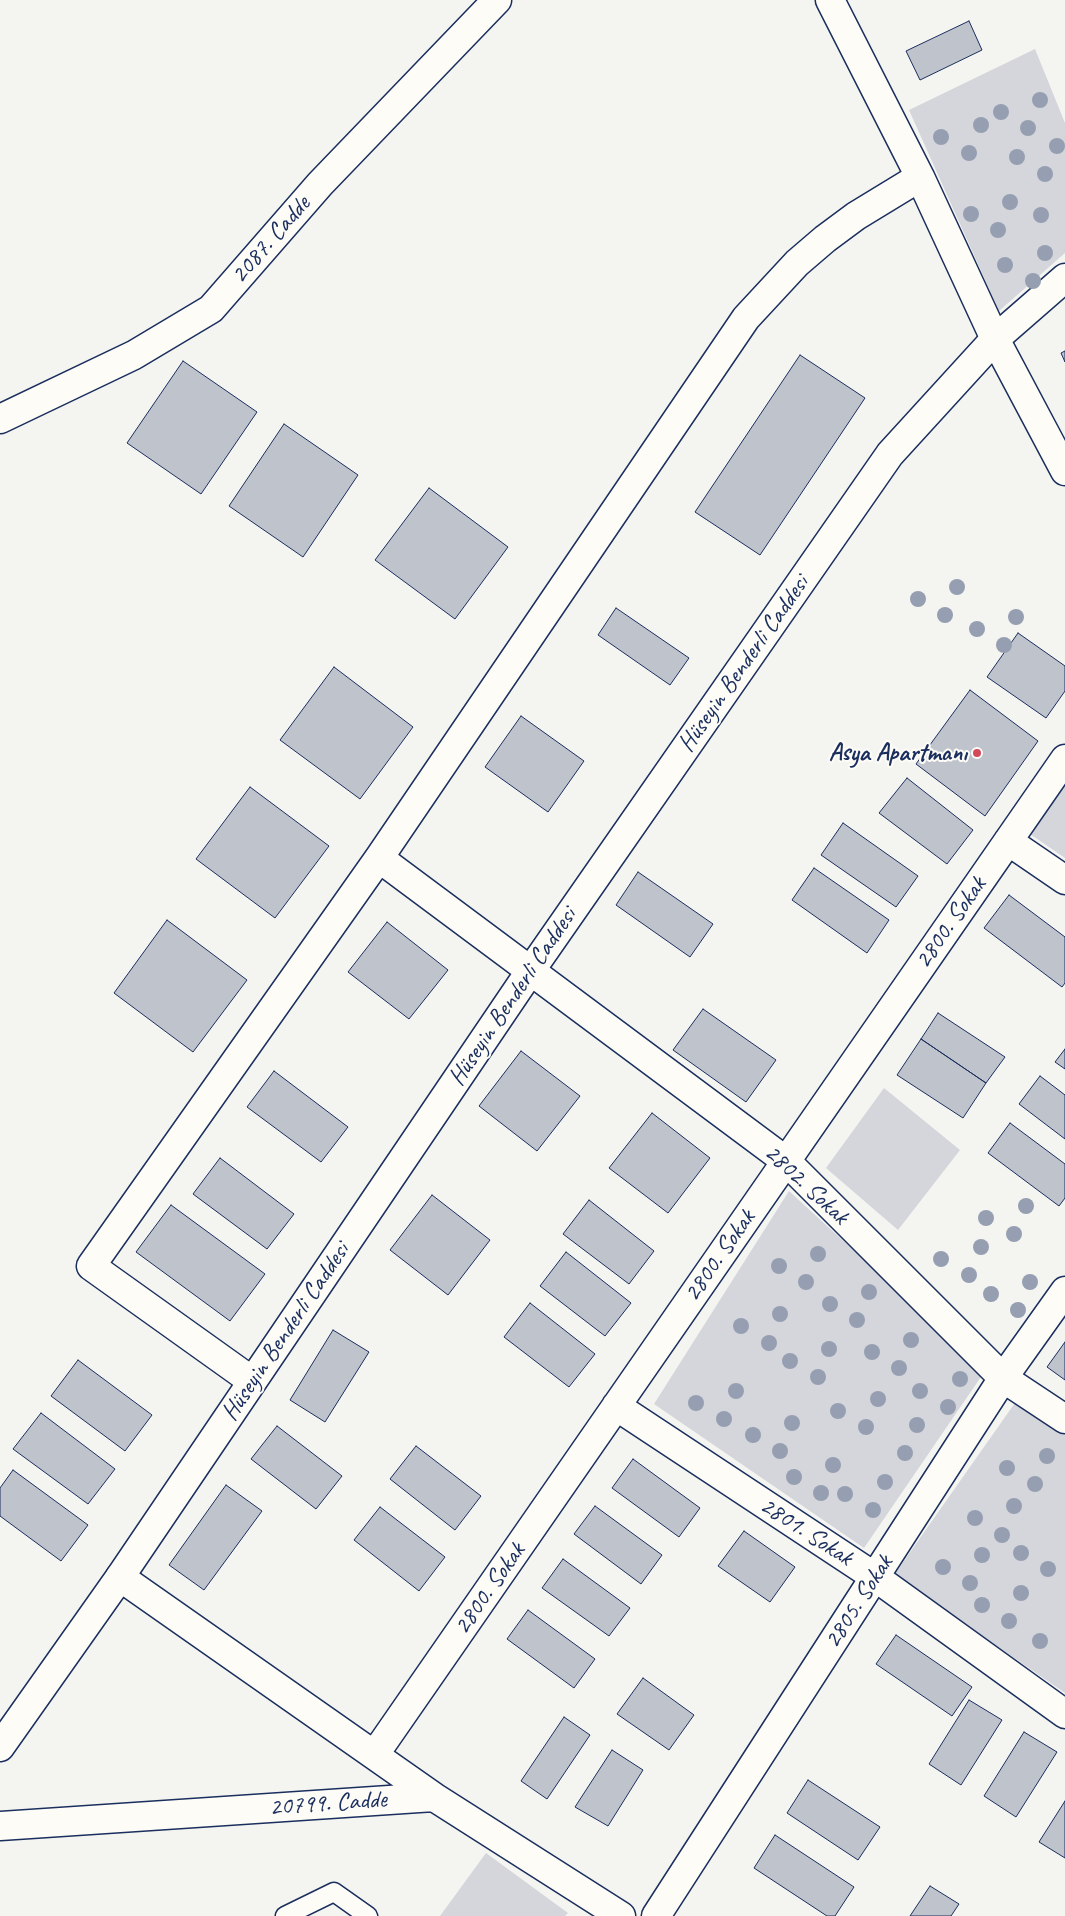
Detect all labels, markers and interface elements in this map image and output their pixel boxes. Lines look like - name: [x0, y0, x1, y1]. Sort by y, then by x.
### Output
- street label: 2087. Cadde: [225, 190, 317, 290]
- street label: Hüseyin Benderli Caddesi: [672, 570, 816, 758]
- place label: Asya Apartmanı: [829, 738, 967, 768]
- marker: Asya Apartmanı: [971, 747, 983, 759]
- street label: 2800. Sokak: [909, 871, 993, 975]
- street label: Hüseyin Benderli Caddesi: [442, 902, 584, 1092]
- street label: 2802. Sokak: [757, 1138, 855, 1232]
- street label: 2800. Sokak: [678, 1204, 762, 1308]
- street label: Hüseyin Benderli Caddesi: [215, 1237, 357, 1427]
- street label: 2801. Sokak: [754, 1491, 858, 1573]
- street label: 2800. Sokak: [448, 1537, 532, 1641]
- street label: 2805. Sokak: [818, 1550, 900, 1654]
- street label: 20799. Cadde: [268, 1785, 388, 1823]

